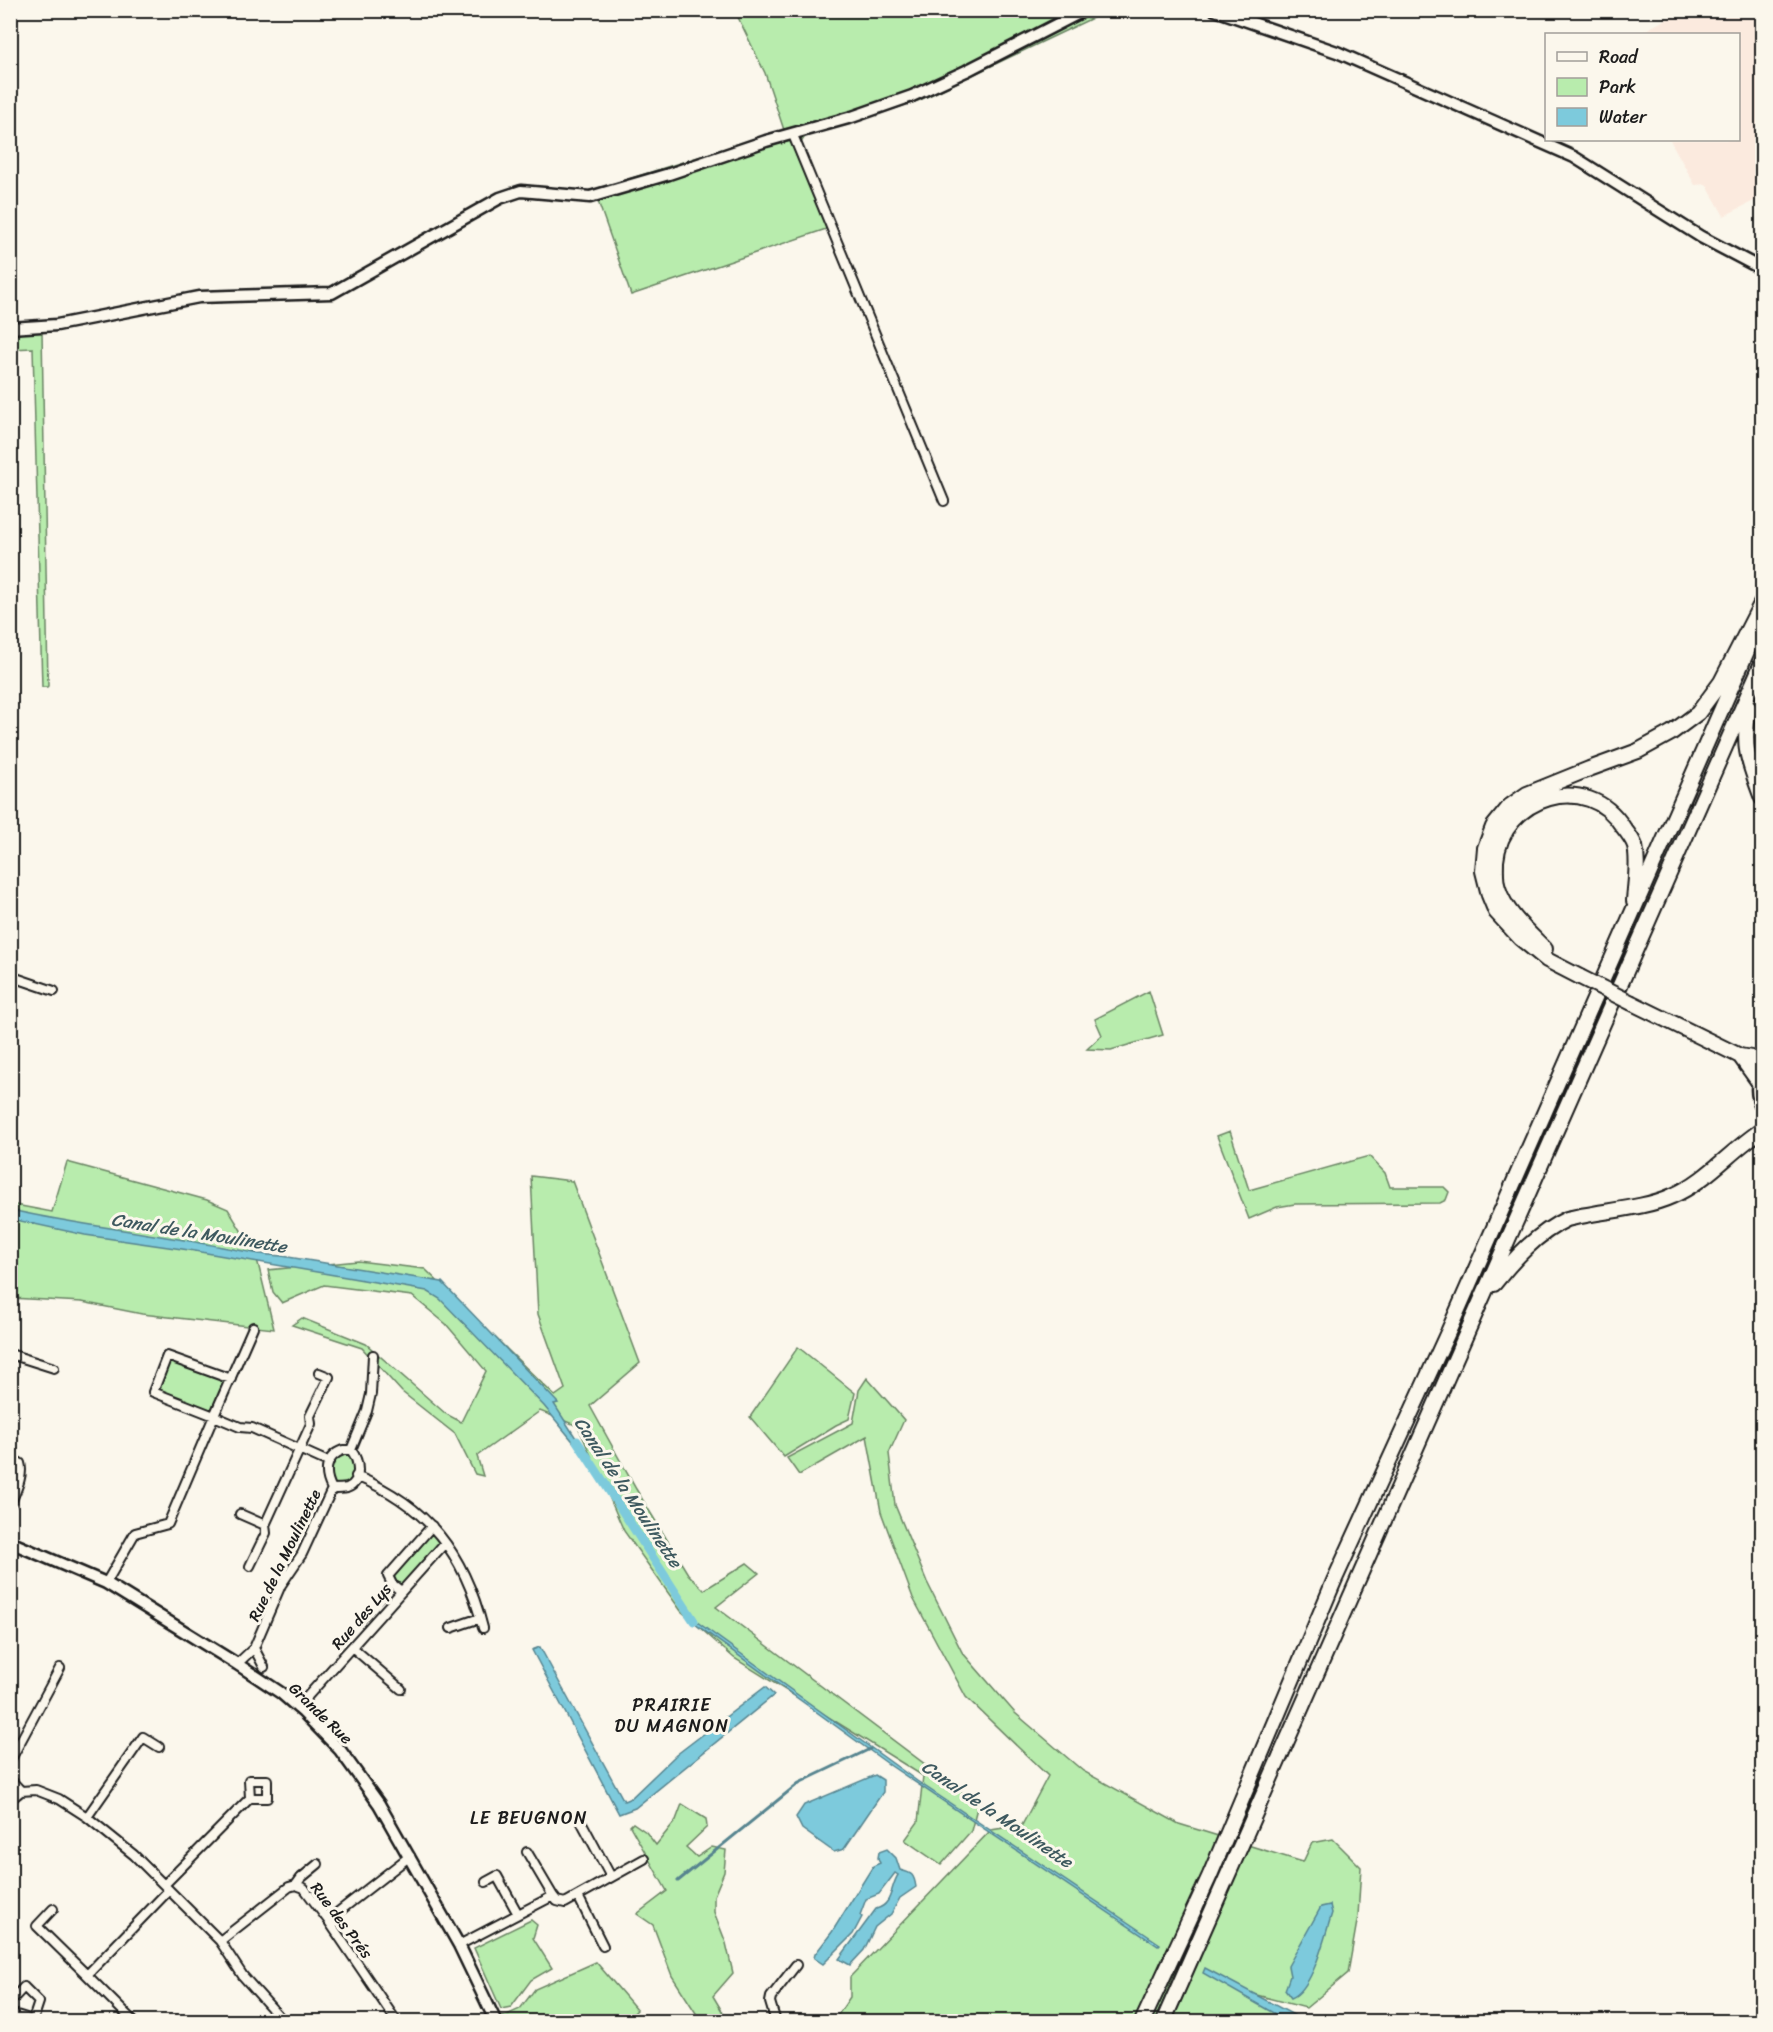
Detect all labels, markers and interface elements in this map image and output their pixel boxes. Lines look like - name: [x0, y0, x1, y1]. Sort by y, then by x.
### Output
- legend: [1545, 33, 1740, 141]
- text: Road: [1599, 41, 1639, 73]
- text: Park: [1599, 71, 1636, 103]
- text: Water: [1599, 101, 1648, 133]
- water label: Canal de la Moulinette: [109, 1203, 291, 1263]
- water label: Canal de la Moulinette: [565, 1410, 692, 1576]
- street label: Rue de la Moulinette: [240, 1484, 329, 1626]
- street label: Rue des Lys: [324, 1576, 399, 1657]
- street label: Grande Rue: [282, 1675, 360, 1752]
- district label: PRAIRIE DU MAGNON: [614, 1689, 730, 1742]
- water label: Canal de la Moulinette: [915, 1751, 1081, 1878]
- district label: LE BEUGNON: [470, 1802, 588, 1834]
- street label: Rue des Prés: [303, 1876, 381, 1966]

